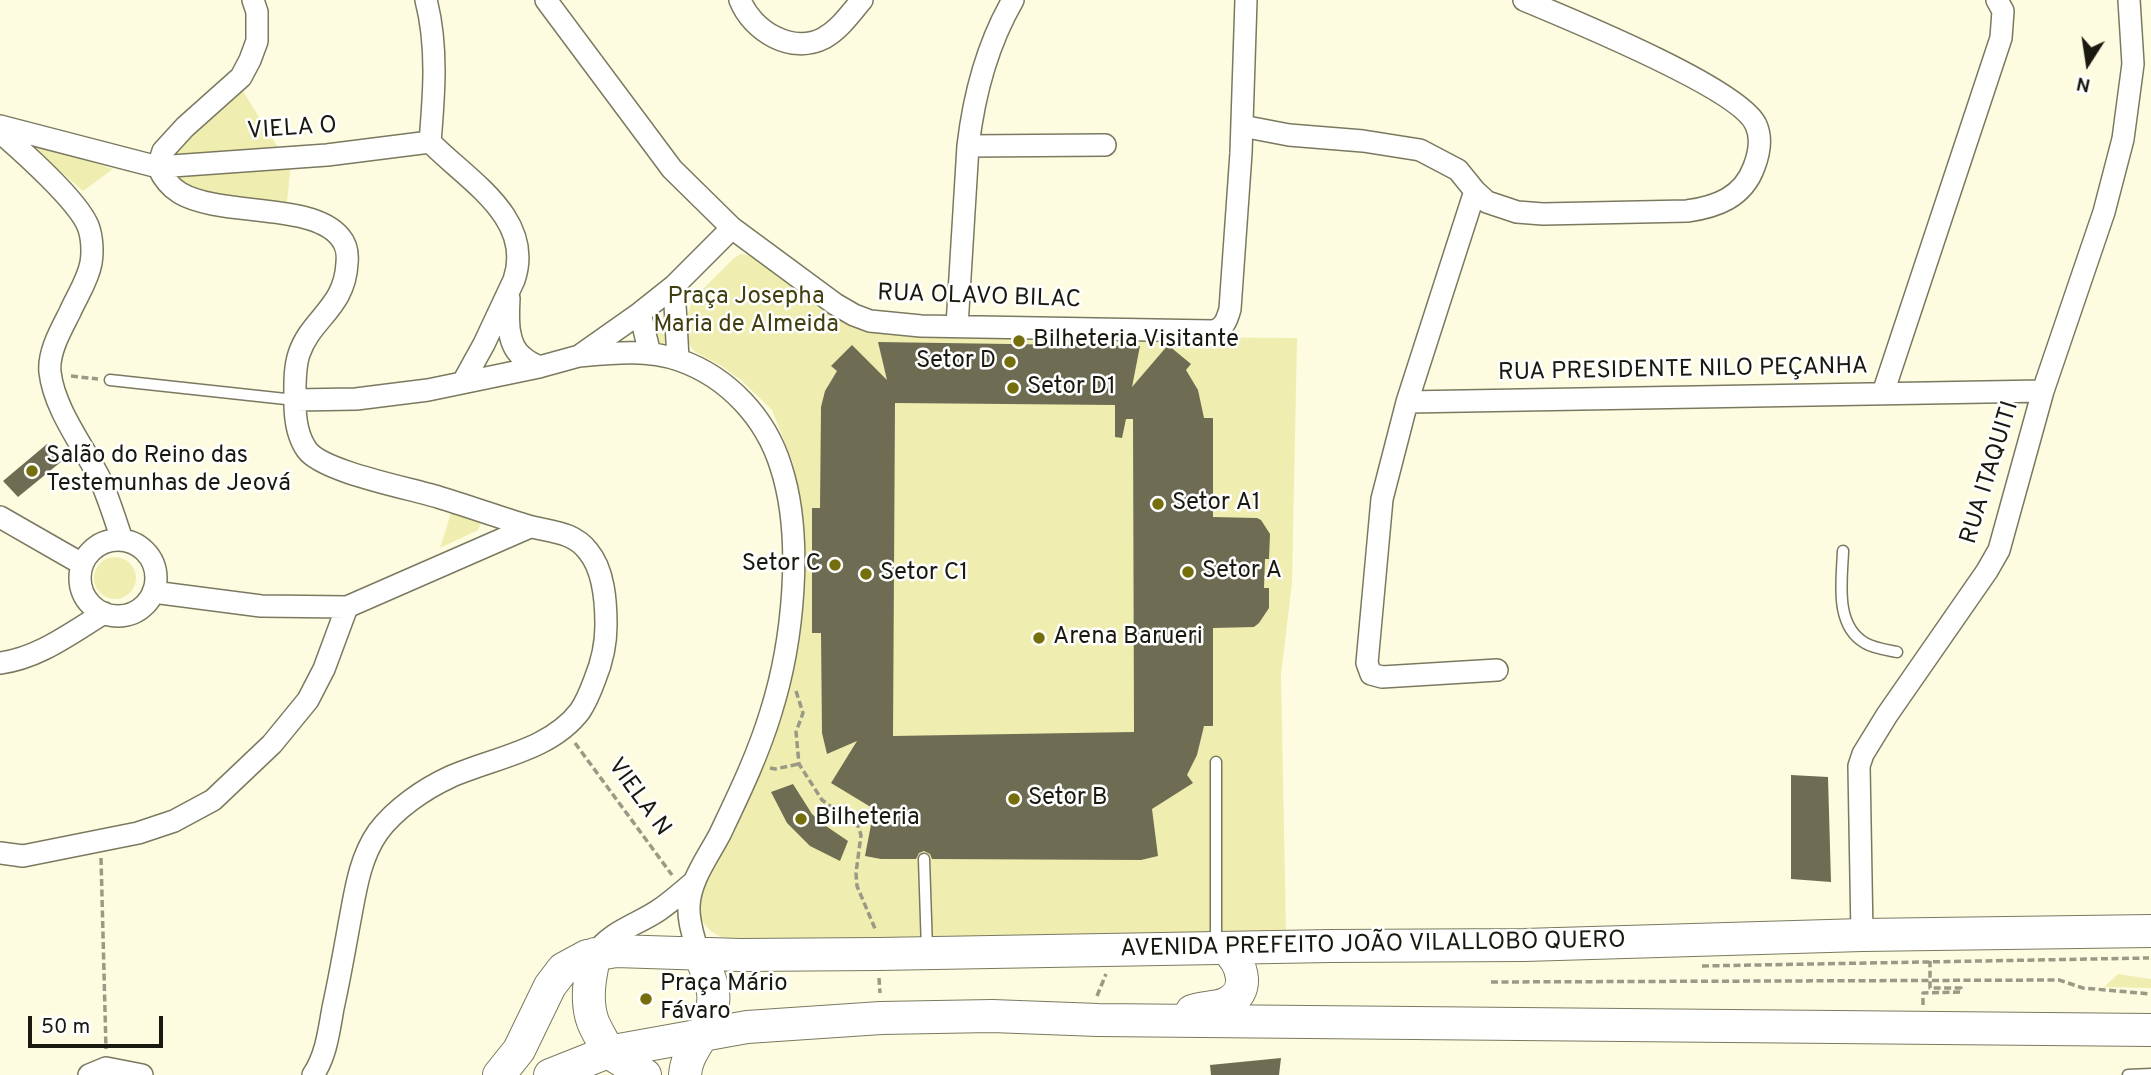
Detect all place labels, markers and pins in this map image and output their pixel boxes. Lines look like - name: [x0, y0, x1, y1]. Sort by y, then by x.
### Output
- place label: Bilheteria Visitante: [1033, 327, 1239, 355]
- marker: Bilheteria Visitante: [1011, 333, 1027, 349]
- place label: Setor D: [916, 348, 996, 376]
- marker: Setor D: [1002, 354, 1018, 370]
- place label: Setor D1: [1027, 374, 1116, 402]
- marker: Setor D1: [1005, 380, 1021, 396]
- place label: Salão do Reino das Testemunhas de Jeová: [46, 443, 291, 499]
- marker: Salão do Reino das Testemunhas de Jeová: [24, 463, 40, 479]
- place label: Setor A1: [1172, 490, 1261, 518]
- marker: Setor A1: [1150, 496, 1166, 512]
- place label: Setor C: [742, 551, 821, 579]
- marker: Setor C: [827, 557, 843, 573]
- place label: Setor A: [1202, 558, 1282, 586]
- place label: Setor C1: [880, 560, 968, 588]
- marker: Setor A: [1180, 564, 1196, 580]
- marker: Setor C1: [858, 566, 874, 582]
- place label: Arena Barueri: [1053, 624, 1203, 652]
- marker: Arena Barueri: [1031, 630, 1047, 646]
- place label: Setor B: [1028, 785, 1107, 813]
- marker: Setor B: [1006, 791, 1022, 807]
- place label: Bilheteria: [815, 805, 920, 833]
- marker: Bilheteria: [793, 811, 809, 827]
- place label: Praça Mário Fávaro: [660, 971, 788, 1027]
- marker: Praça Mário Fávaro: [638, 991, 654, 1007]

